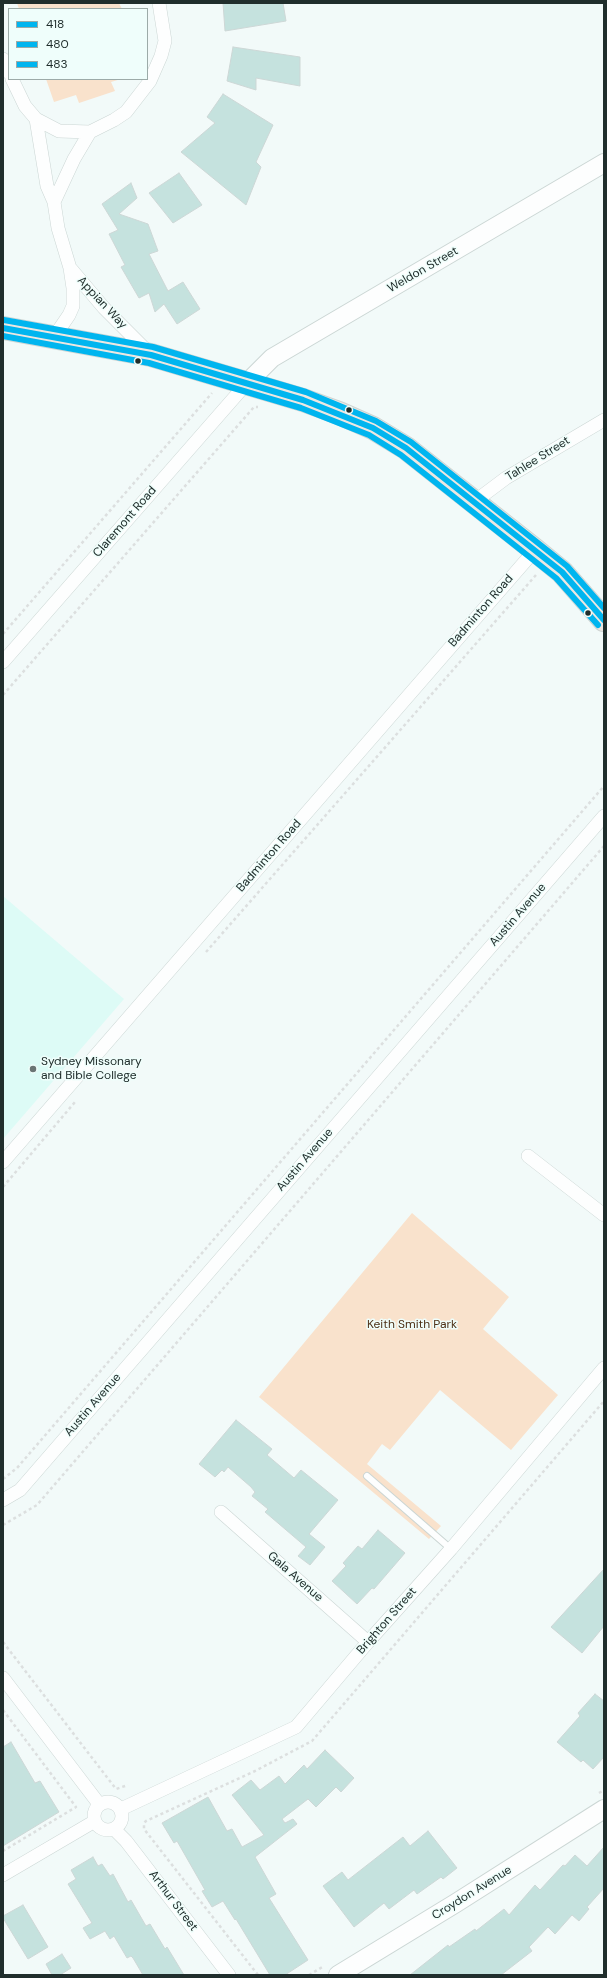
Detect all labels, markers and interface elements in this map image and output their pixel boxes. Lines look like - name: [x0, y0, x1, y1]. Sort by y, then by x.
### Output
- legend: [8, 8, 148, 80]
- text: 418: [46, 16, 64, 32]
- text: 480: [46, 36, 69, 52]
- text: 483: [46, 56, 68, 72]
- street label: Weldon Street: [385, 244, 461, 296]
- street label: Appian Way: [74, 274, 130, 332]
- unlabelled marker: [133, 356, 143, 366]
- unlabelled marker: [344, 405, 354, 415]
- street label: Tahlee Street: [503, 434, 573, 484]
- street label: Claremont Road: [90, 484, 160, 560]
- street label: Badminton Road: [446, 572, 516, 650]
- unlabelled marker: [583, 608, 593, 618]
- street label: Badminton Road: [234, 817, 304, 895]
- street label: Austin Avenue: [487, 880, 549, 950]
- place label: Sydney Missonary and Bible College: [41, 1055, 142, 1083]
- marker: Sydney Missonary and Bible College: [28, 1064, 38, 1074]
- street label: Austin Avenue: [274, 1125, 336, 1195]
- park label: Keith Smith Park: [367, 1318, 457, 1332]
- street label: Austin Avenue: [62, 1370, 124, 1440]
- street label: Gala Avenue: [264, 1549, 326, 1605]
- street label: Brighton Street: [354, 1585, 420, 1657]
- street label: Croydon Avenue: [430, 1863, 514, 1923]
- street label: Arthur Street: [145, 1868, 201, 1934]

